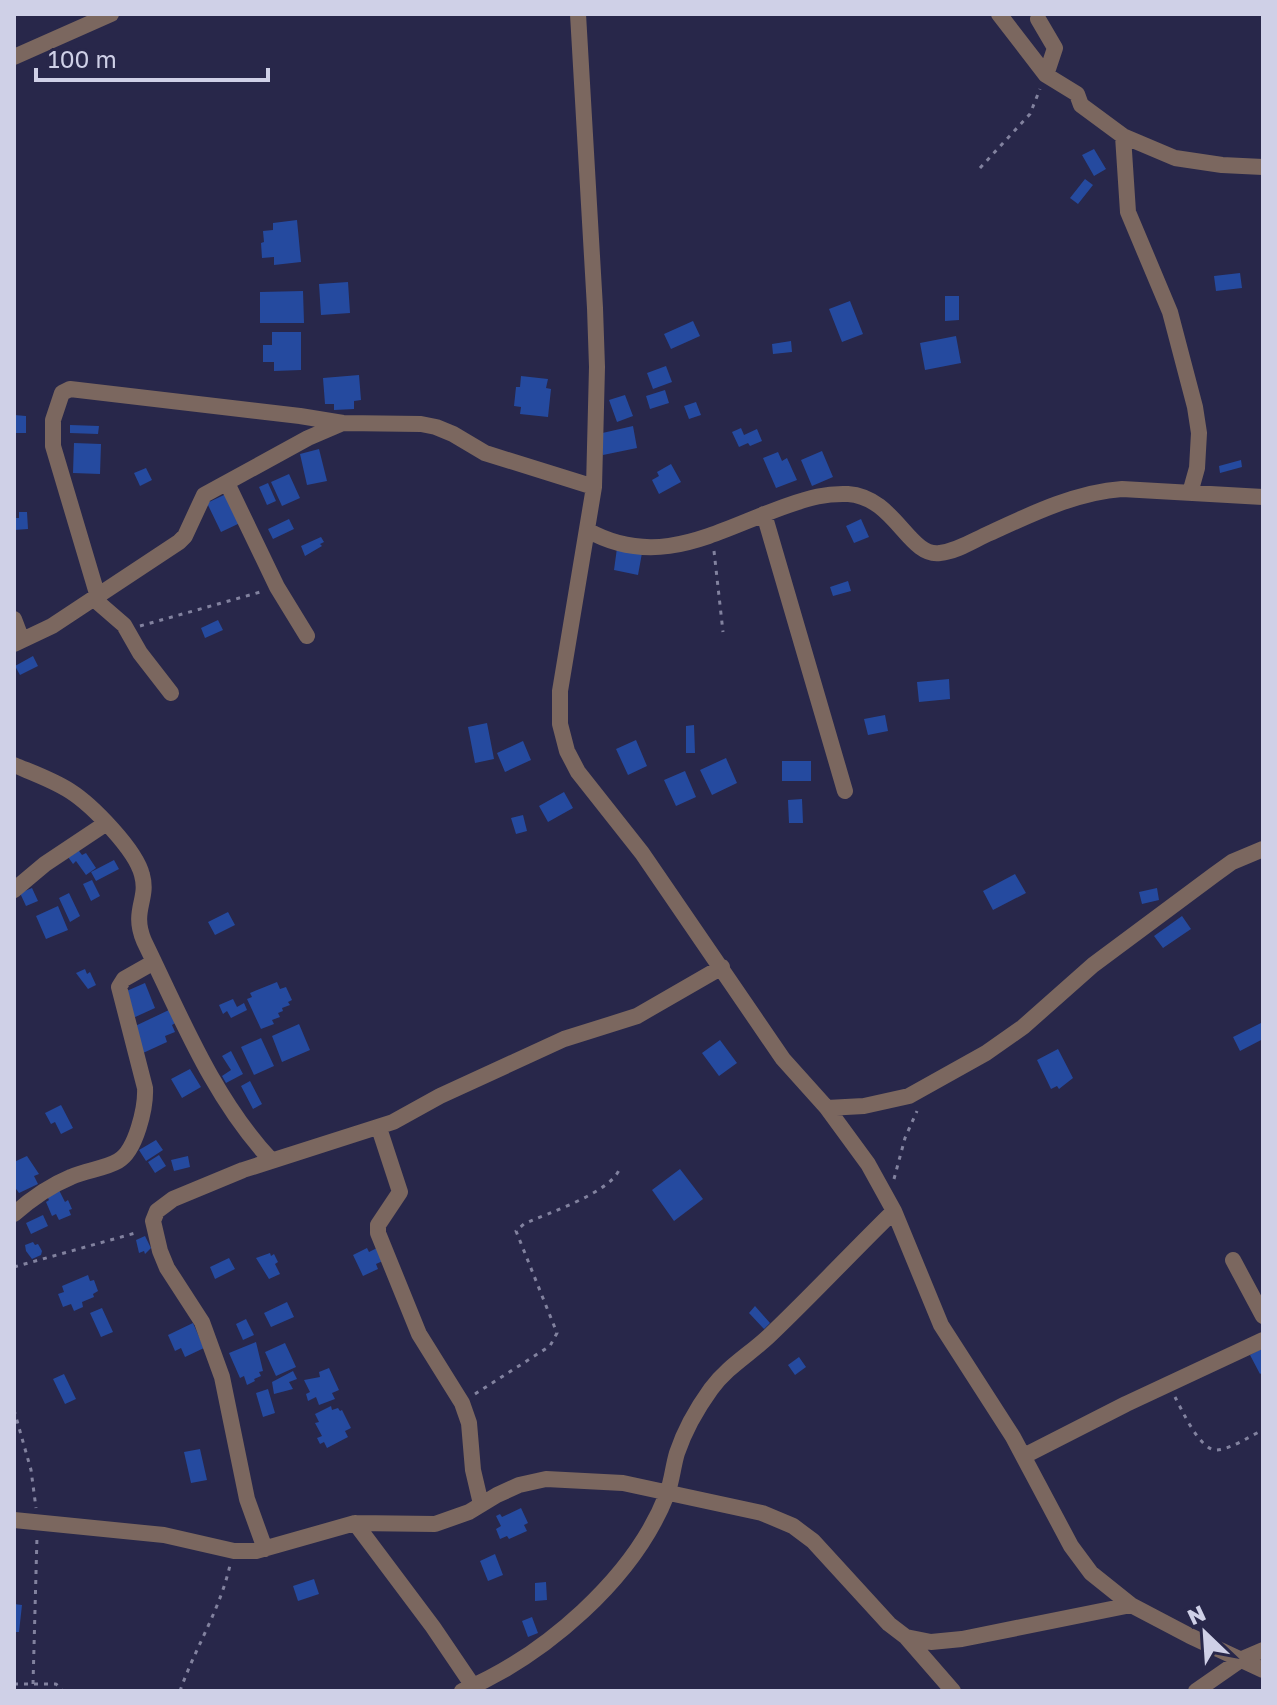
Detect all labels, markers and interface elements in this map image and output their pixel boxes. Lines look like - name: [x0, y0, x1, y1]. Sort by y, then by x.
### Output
- scale bar: [36, 32, 268, 82]
- text: 100 m: [48, 44, 117, 73]
- north arrow: [1165, 1593, 1245, 1673]
- text: N: [1183, 1599, 1210, 1630]

